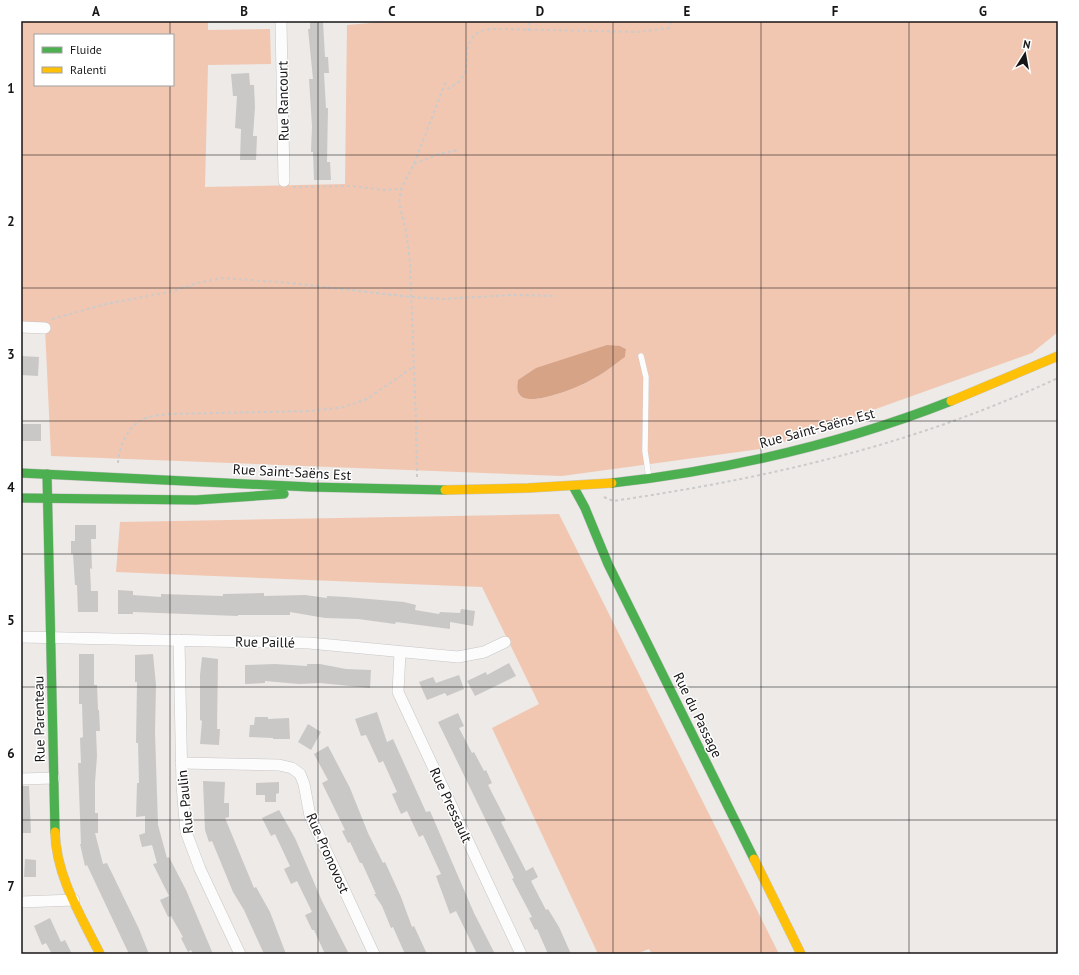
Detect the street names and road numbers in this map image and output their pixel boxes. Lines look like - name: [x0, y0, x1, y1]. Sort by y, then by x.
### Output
- street label: Rue Rancourt: [273, 60, 293, 141]
- street label: Rue Saint-Saëns Est: [757, 404, 877, 452]
- street label: Rue Saint-Saëns Est: [232, 460, 352, 484]
- street label: Rue Paillé: [235, 632, 295, 652]
- street label: Rue du Passage: [670, 669, 726, 761]
- street label: Rue Parenteau: [29, 676, 49, 762]
- street label: Rue Pressault: [426, 765, 476, 846]
- street label: Rue Paulin: [173, 769, 197, 835]
- street label: Rue Pronovost: [302, 810, 354, 896]

